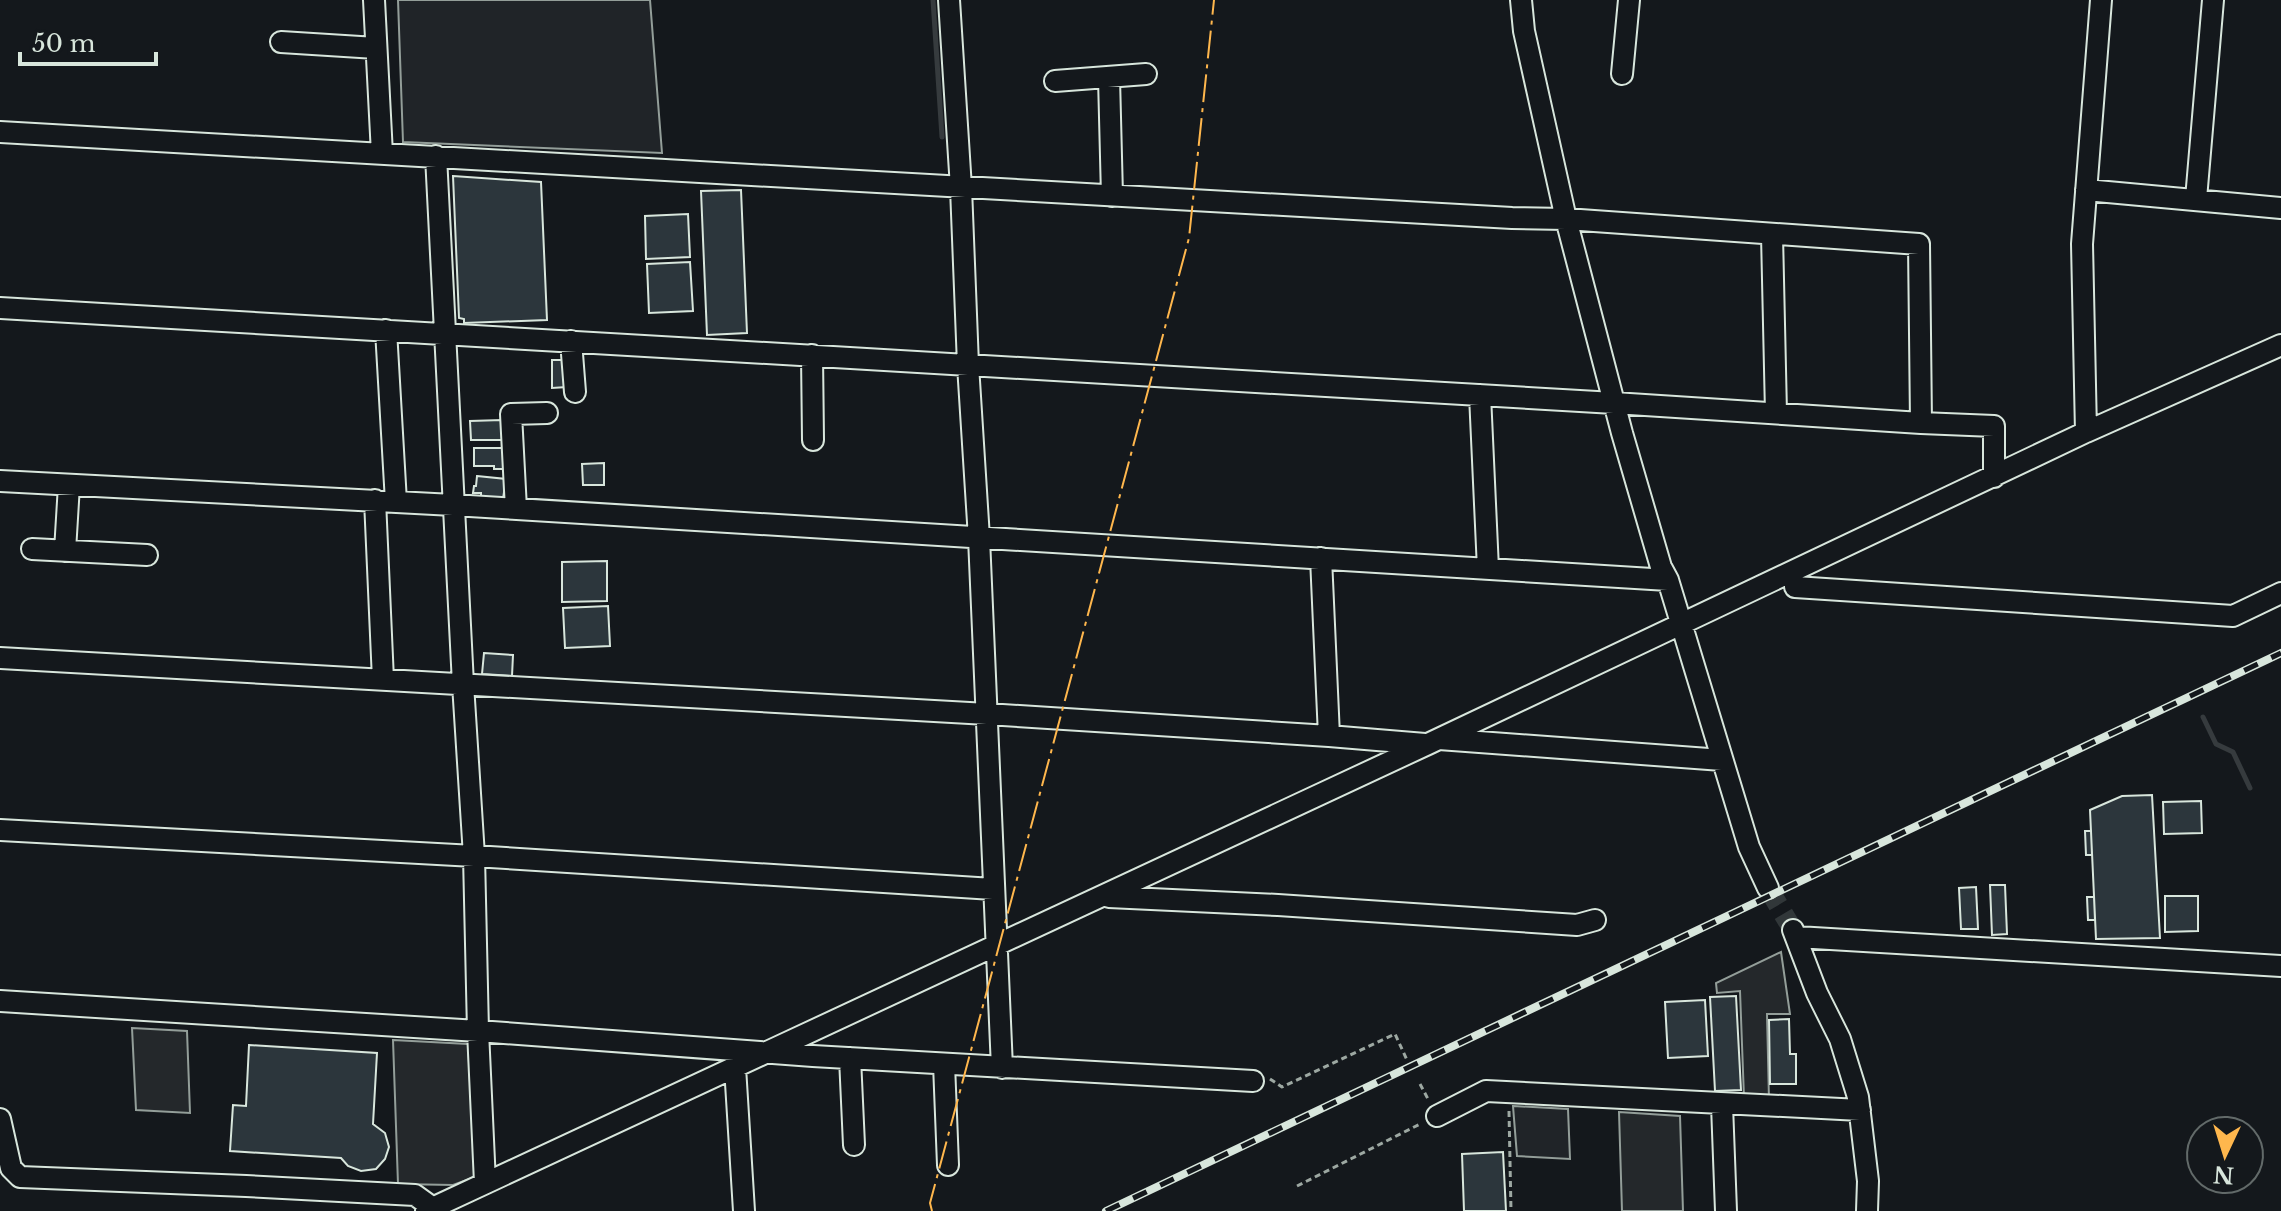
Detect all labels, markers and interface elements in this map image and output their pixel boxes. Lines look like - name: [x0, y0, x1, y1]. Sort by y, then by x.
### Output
- scale bar: [20, 16, 156, 66]
- text: 50 m: [32, 29, 96, 58]
- north arrow: [2185, 1115, 2265, 1195]
- text: N: [2212, 1160, 2235, 1189]

